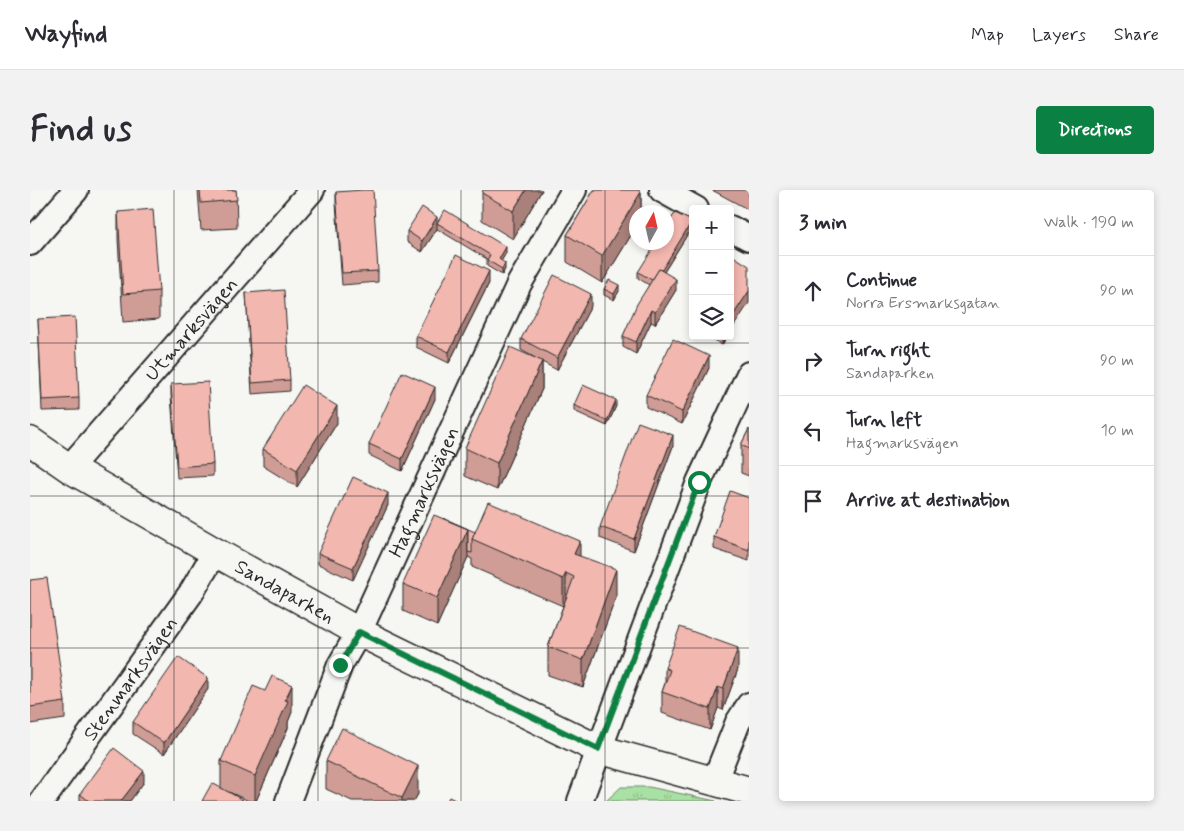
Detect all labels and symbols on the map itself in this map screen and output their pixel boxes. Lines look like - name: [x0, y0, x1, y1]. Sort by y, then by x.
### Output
- north arrow: [629, 205, 674, 250]
- street label: Utmarksvägen: [139, 272, 245, 387]
- street label: Hagmarksvägen: [383, 423, 467, 562]
- route start: [688, 471, 711, 494]
- street label: Sandaparken: [230, 554, 339, 631]
- street label: Stenmarksvägen: [77, 612, 185, 747]
- route end: [329, 654, 352, 677]

